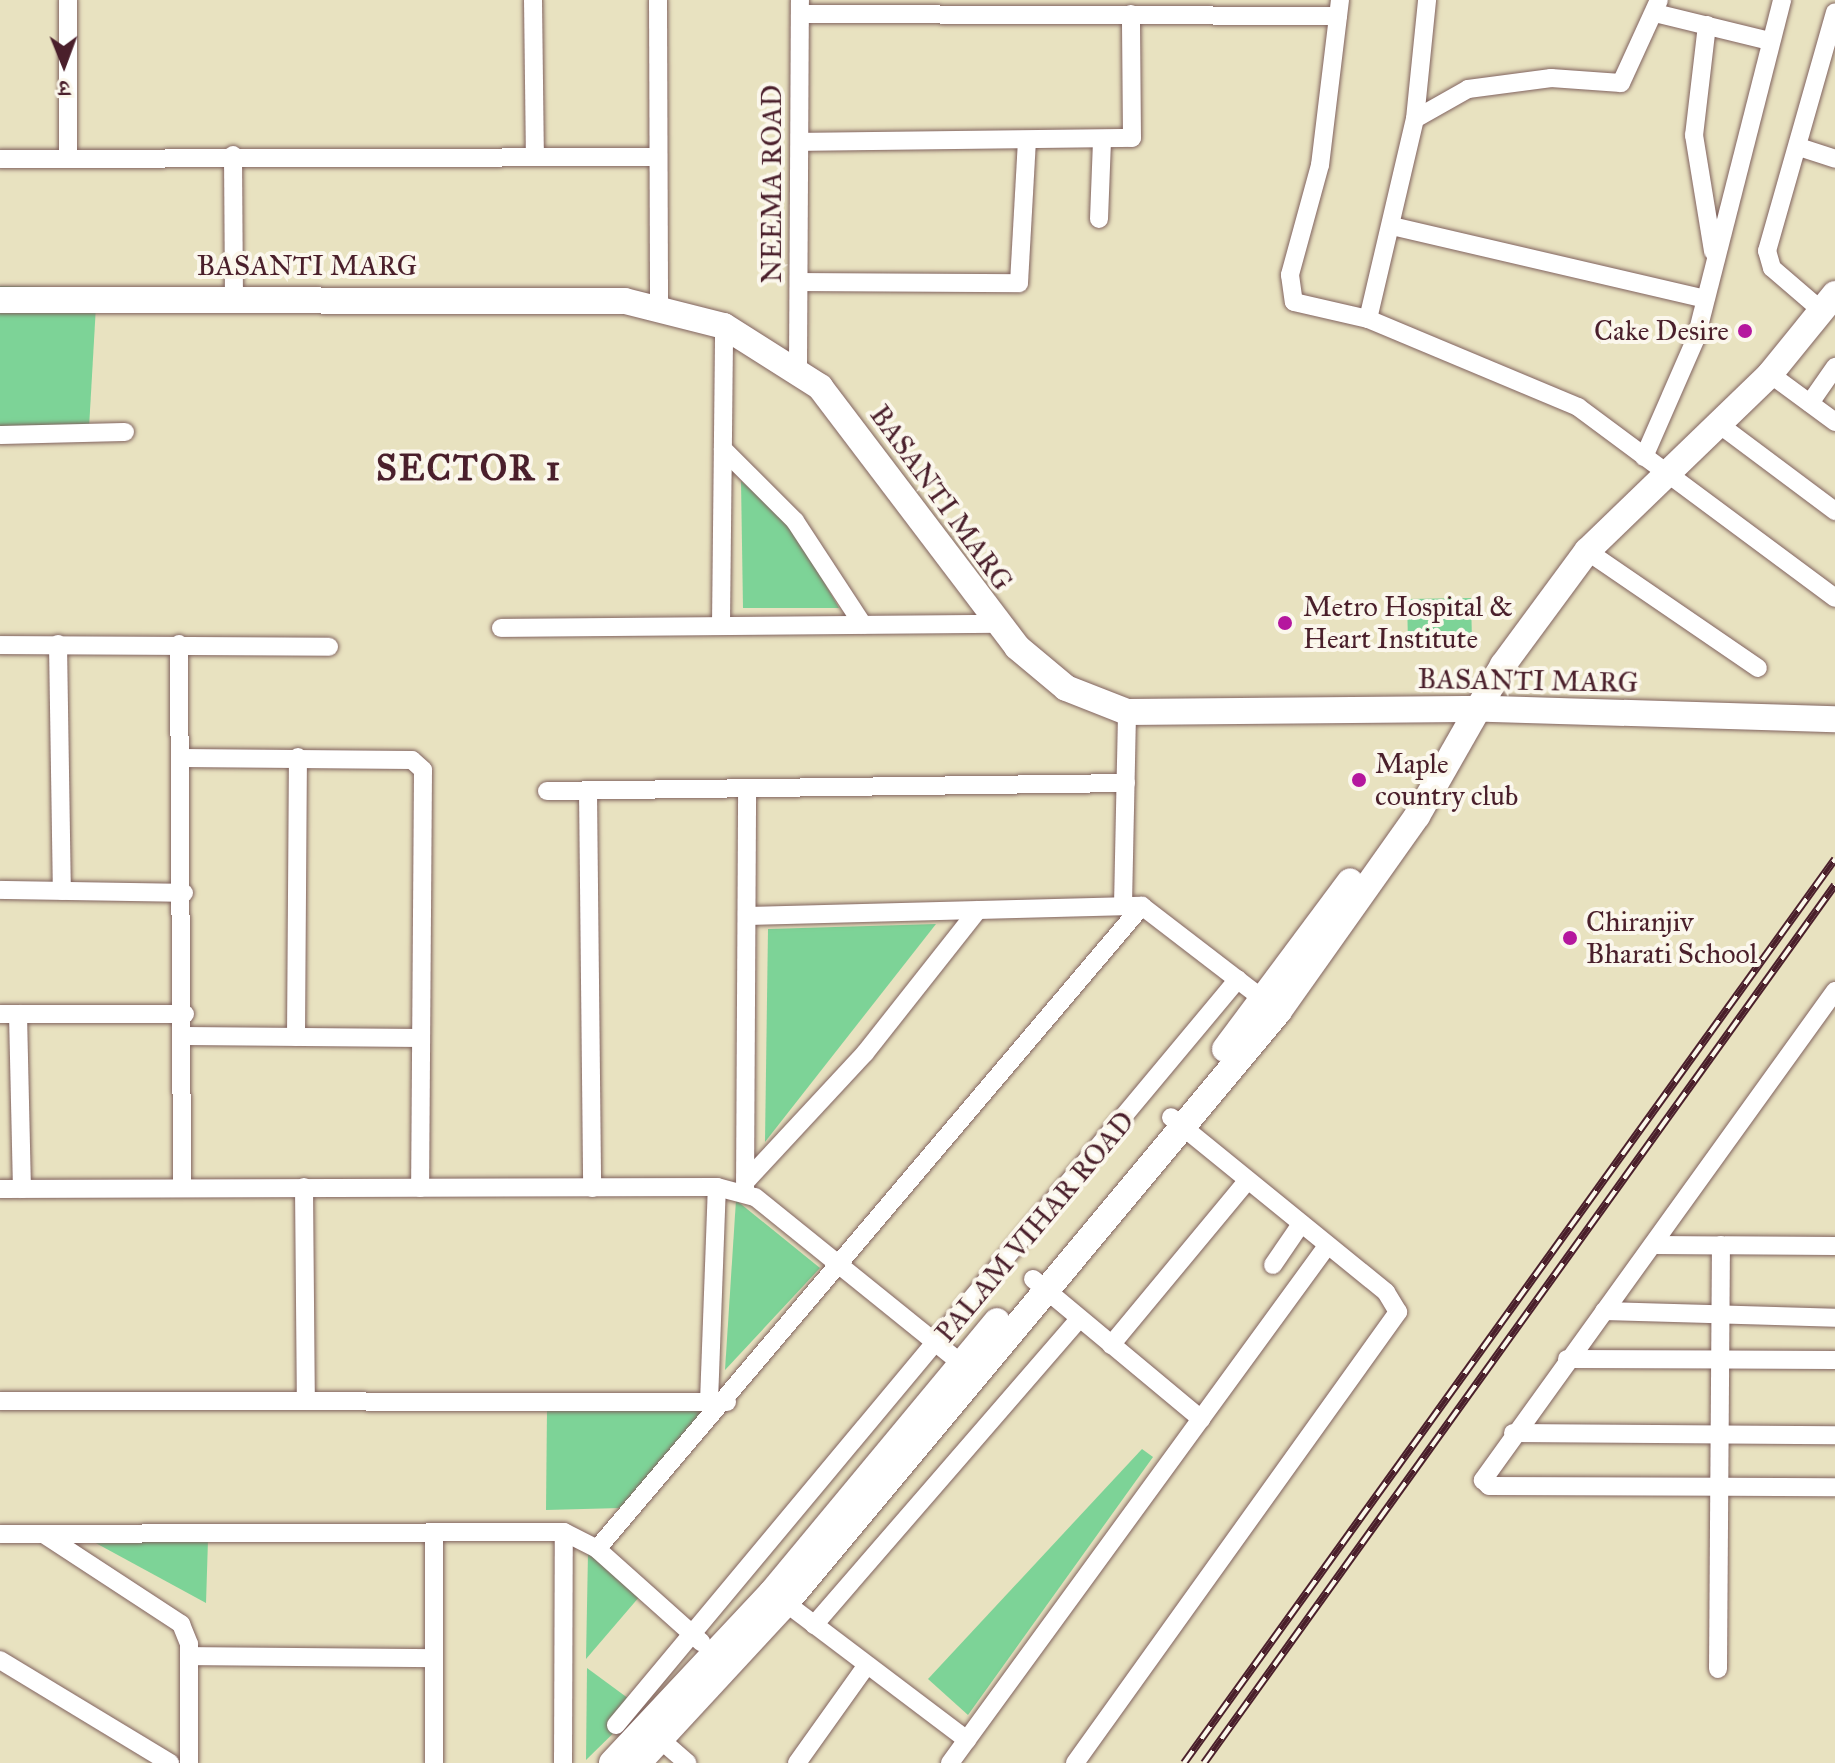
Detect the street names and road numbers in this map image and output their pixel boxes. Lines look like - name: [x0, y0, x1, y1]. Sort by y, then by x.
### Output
- street label: NEEMA ROAD: [755, 85, 789, 283]
- street label: BASANTI MARG: [197, 249, 417, 283]
- street label: BASANTI MARG: [863, 399, 1019, 597]
- street label: BASANTI MARG: [1417, 662, 1639, 700]
- street label: PALAM VIHAR ROAD: [929, 1105, 1141, 1349]

